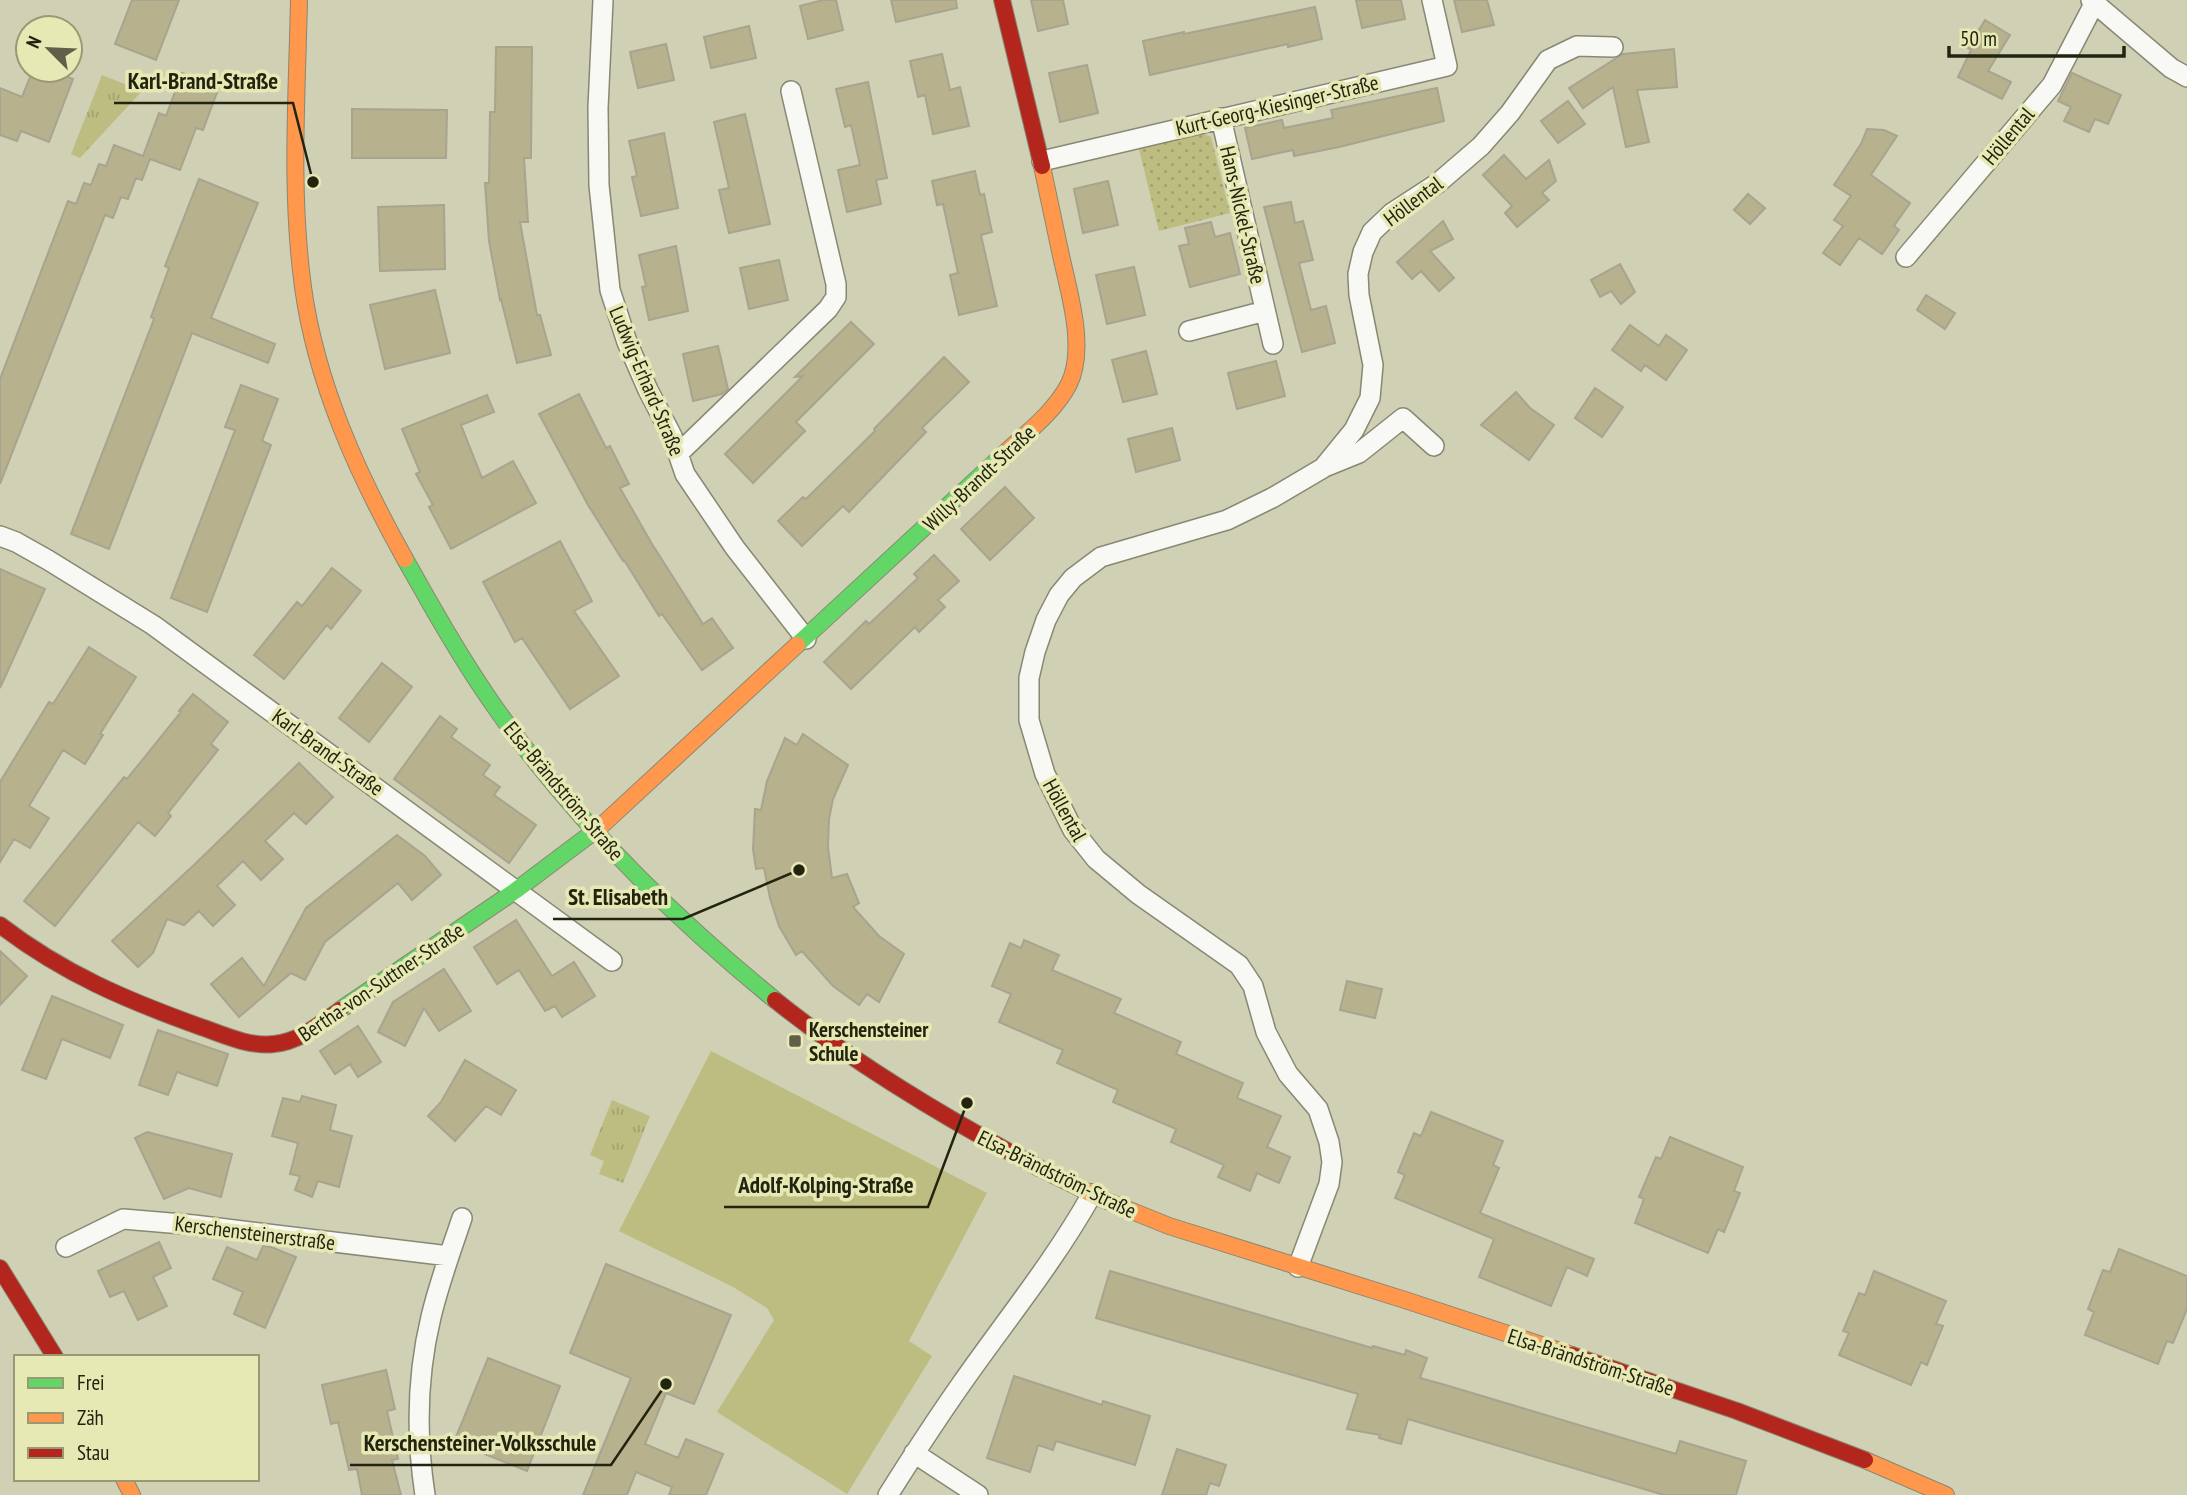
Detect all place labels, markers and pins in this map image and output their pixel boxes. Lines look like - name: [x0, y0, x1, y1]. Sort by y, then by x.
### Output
- callout: Karl-Brand-Straße: [114, 59, 293, 103]
- callout: St. Elisabeth: [553, 875, 683, 919]
- place label: Kerschensteiner Schule: [809, 1016, 929, 1067]
- marker: Kerschensteiner Schule: [787, 1033, 803, 1049]
- callout: Adolf-Kolping-Straße: [724, 1163, 928, 1207]
- callout: Kerschensteiner-Volksschule: [350, 1421, 611, 1465]

